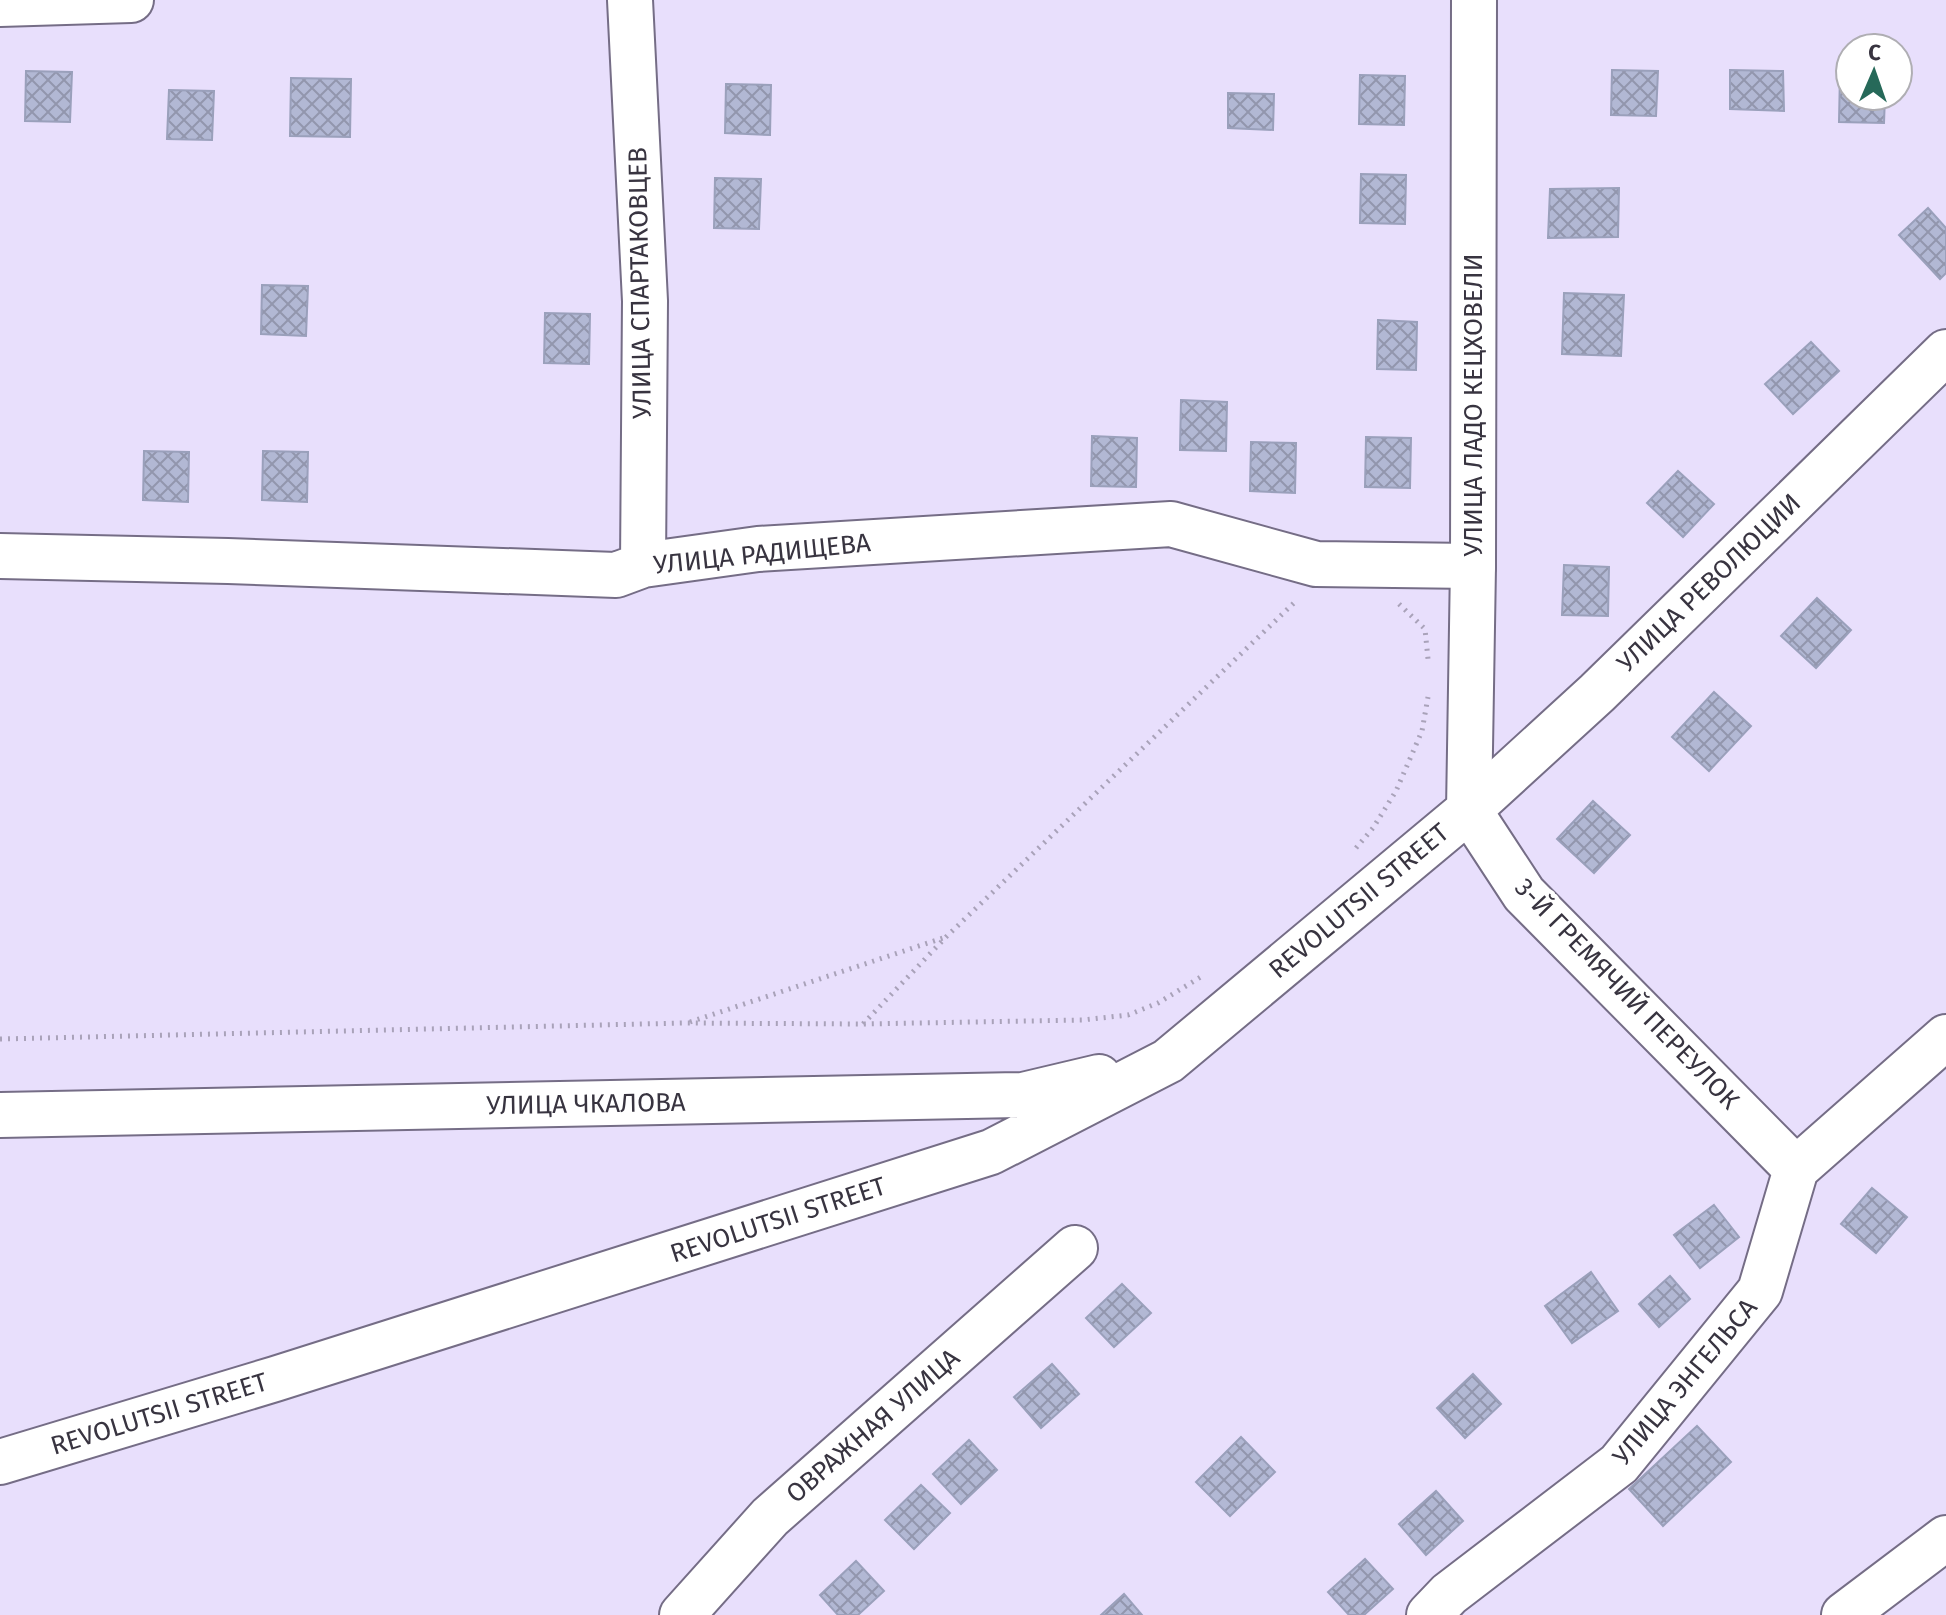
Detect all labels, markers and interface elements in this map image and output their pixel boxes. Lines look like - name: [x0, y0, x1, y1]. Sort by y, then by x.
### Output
- north arrow: [1834, 32, 1914, 112]
- text: С: [1868, 39, 1882, 66]
- street label: УЛИЦА СПАРТАКОВЦЕВ: [622, 147, 658, 419]
- street label: УЛИЦА ЛАДО КЕЦХОВЕЛИ: [1458, 253, 1489, 557]
- street label: УЛИЦА РЕВОЛЮЦИИ: [1611, 487, 1807, 679]
- street label: УЛИЦА РАДИЩЕВА: [652, 527, 872, 581]
- street label: REVOLUTSII STREET: [1263, 817, 1456, 985]
- street label: 3-Й ГРЕМЯЧИЙ ПЕРЕУЛОК: [1509, 872, 1746, 1116]
- street label: УЛИЦА ЧКАЛОВА: [486, 1087, 686, 1121]
- street label: REVOLUTSII STREET: [666, 1170, 890, 1269]
- street label: УЛИЦА ЭНГЕЛЬСА: [1606, 1292, 1764, 1472]
- street label: ОВРАЖНАЯ УЛИЦА: [780, 1342, 966, 1510]
- street label: REVOLUTSII STREET: [47, 1366, 272, 1462]

